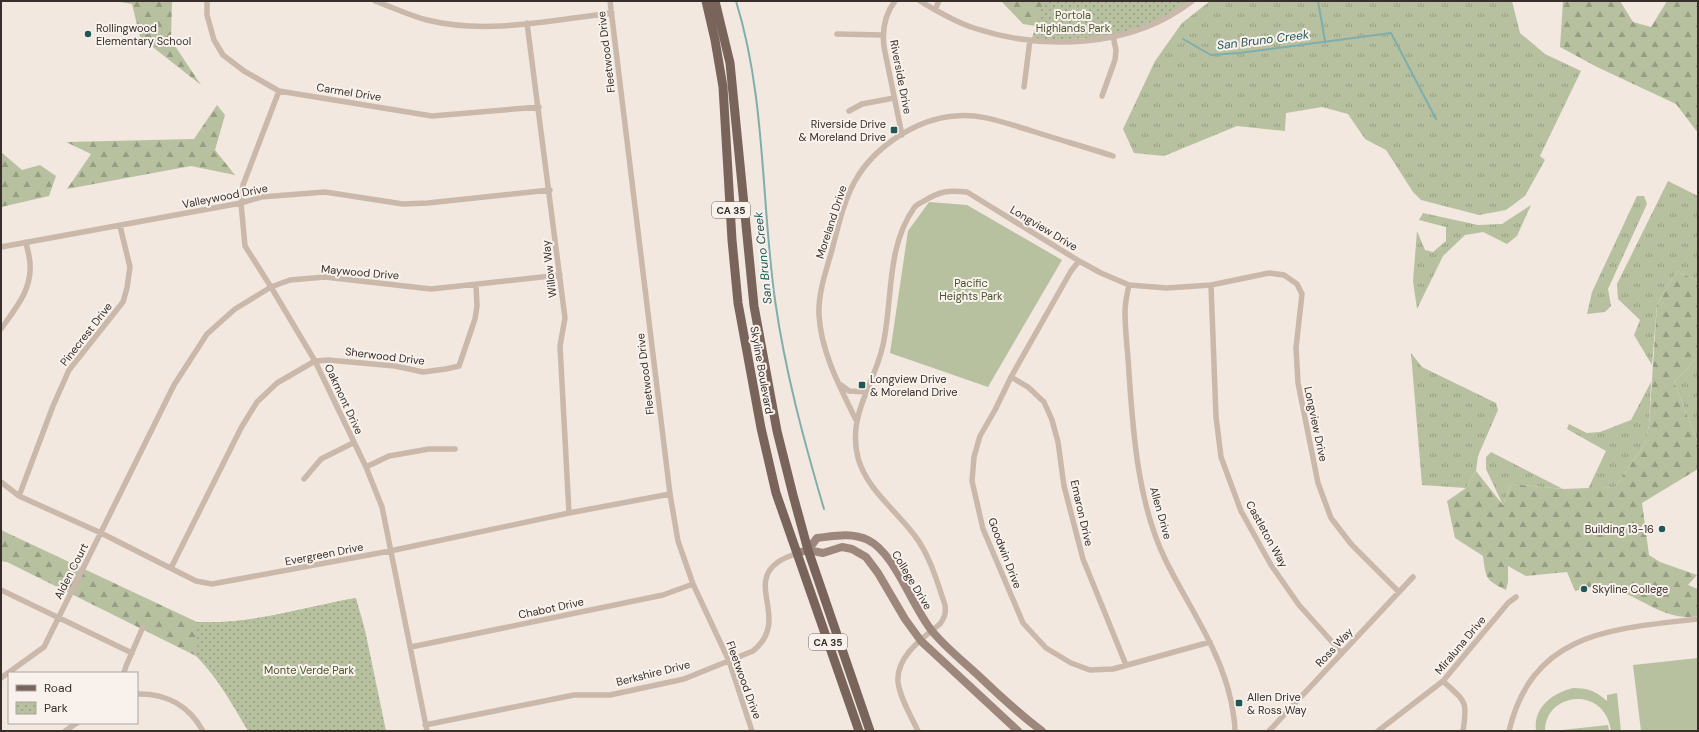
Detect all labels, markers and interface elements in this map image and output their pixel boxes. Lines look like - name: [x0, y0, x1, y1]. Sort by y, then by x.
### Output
- park label: Portola Highlands Park: [1036, 8, 1111, 35]
- street label: Fleetwood Drive: [594, 10, 618, 94]
- place label: Rollingwood Elementary School: [96, 21, 191, 48]
- water label: San Bruno Creek: [1216, 26, 1311, 54]
- marker: Rollingwood Elementary School: [83, 29, 93, 39]
- street label: Riverside Drive: [887, 39, 915, 115]
- street label: Carmel Drive: [316, 80, 382, 104]
- place label: Riverside Drive & Moreland Drive: [798, 117, 886, 144]
- marker: Riverside Drive & Moreland Drive: [889, 125, 899, 135]
- street label: Valleywood Drive: [181, 181, 269, 211]
- street label: Moreland Drive: [813, 183, 849, 261]
- road number: CA 35: [712, 202, 750, 218]
- street label: Longview Drive: [1008, 202, 1080, 254]
- water label: San Bruno Creek: [750, 210, 776, 305]
- street label: Willow Way: [539, 239, 559, 299]
- street label: Maywood Drive: [320, 262, 400, 282]
- park label: Pacific Heights Park: [939, 276, 1003, 303]
- street label: Pinecrest Drive: [57, 300, 115, 368]
- street label: Skyline Boulevard: [747, 325, 777, 415]
- street label: Fleetwood Drive: [633, 332, 657, 416]
- street label: Sherwood Drive: [344, 344, 426, 368]
- street label: Oakmont Drive: [322, 362, 366, 436]
- place label: Longview Drive & Moreland Drive: [870, 372, 958, 399]
- marker: Longview Drive & Moreland Drive: [857, 380, 867, 390]
- street label: Longview Drive: [1301, 385, 1331, 463]
- street label: Emaron Drive: [1068, 478, 1096, 548]
- street label: Allen Drive: [1147, 485, 1175, 541]
- street label: Castleton Way: [1243, 498, 1291, 570]
- street label: Goodwin Drive: [985, 516, 1025, 590]
- place label: Building 13-16: [1585, 522, 1654, 536]
- marker: Building 13-16: [1657, 524, 1667, 534]
- street label: Evergreen Drive: [284, 540, 364, 568]
- street label: Alden Court: [51, 541, 91, 601]
- street label: College Drive: [889, 548, 935, 612]
- place label: Skyline College: [1592, 582, 1668, 596]
- marker: Skyline College: [1579, 584, 1589, 594]
- street label: Chabot Drive: [517, 594, 585, 622]
- street label: Miraluna Drive: [1432, 613, 1488, 677]
- street label: Ross Way: [1312, 624, 1356, 670]
- road number: CA 35: [809, 634, 847, 650]
- street label: Fleetwood Drive: [723, 639, 765, 721]
- street label: Berkshire Drive: [615, 657, 691, 689]
- park label: Monte Verde Park: [264, 663, 354, 677]
- legend: [8, 672, 138, 724]
- text: Road: [44, 680, 72, 696]
- place label: Allen Drive & Ross Way: [1247, 690, 1307, 717]
- marker: Allen Drive & Ross Way: [1234, 698, 1244, 708]
- text: Park: [44, 700, 68, 716]

